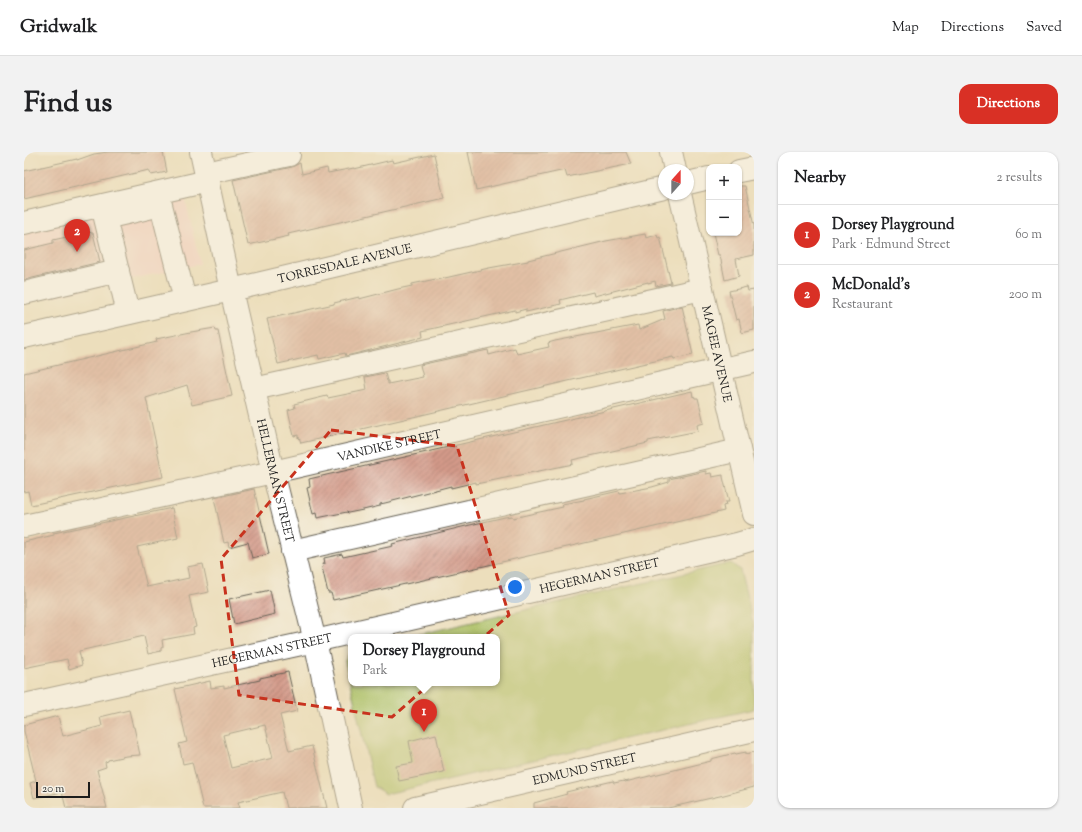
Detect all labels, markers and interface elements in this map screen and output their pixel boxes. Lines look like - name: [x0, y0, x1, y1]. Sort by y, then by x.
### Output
- text: Gridwalk: [20, 14, 97, 41]
- text: Map: [892, 18, 919, 38]
- text: Directions: [941, 18, 1004, 38]
- text: Saved: [1026, 18, 1062, 38]
- text: Find us: [24, 84, 112, 124]
- button: Directions: [959, 84, 1058, 124]
- north arrow: [658, 164, 694, 200]
- map controls: [706, 164, 742, 236]
- button: +: [706, 164, 742, 200]
- text: Nearby: [794, 166, 846, 190]
- text: 2 results: [997, 169, 1042, 187]
- button: −: [706, 200, 742, 236]
- text: Dorsey Playground: [832, 215, 955, 236]
- pin: 2: [64, 219, 90, 252]
- text: 1: [805, 226, 809, 244]
- text: 60 m: [1015, 226, 1042, 244]
- text: Park · Edmund Street: [832, 236, 950, 254]
- street label: TORRESDALE AVENUE: [276, 240, 415, 289]
- text: McDonald's: [832, 275, 910, 296]
- text: 2: [804, 286, 810, 304]
- text: 200 m: [1009, 286, 1042, 304]
- text: Restaurant: [832, 296, 893, 314]
- street label: MAGEE AVENUE: [696, 304, 736, 405]
- street label: HELLERMAN STREET: [251, 417, 298, 545]
- street label: VANDIKE STREET: [336, 426, 444, 467]
- street label: HEGERMAN STREET: [538, 554, 662, 599]
- your location: [505, 577, 525, 597]
- street label: HEGERMAN STREET: [211, 629, 335, 673]
- popup: [348, 634, 500, 686]
- text: Dorsey Playground: [363, 641, 485, 662]
- text: Park: [363, 662, 388, 680]
- pin: 1: [411, 699, 437, 732]
- street label: EDMUND STREET: [531, 749, 639, 791]
- scale bar: [36, 780, 90, 799]
- text: 20 m: [42, 781, 64, 797]

